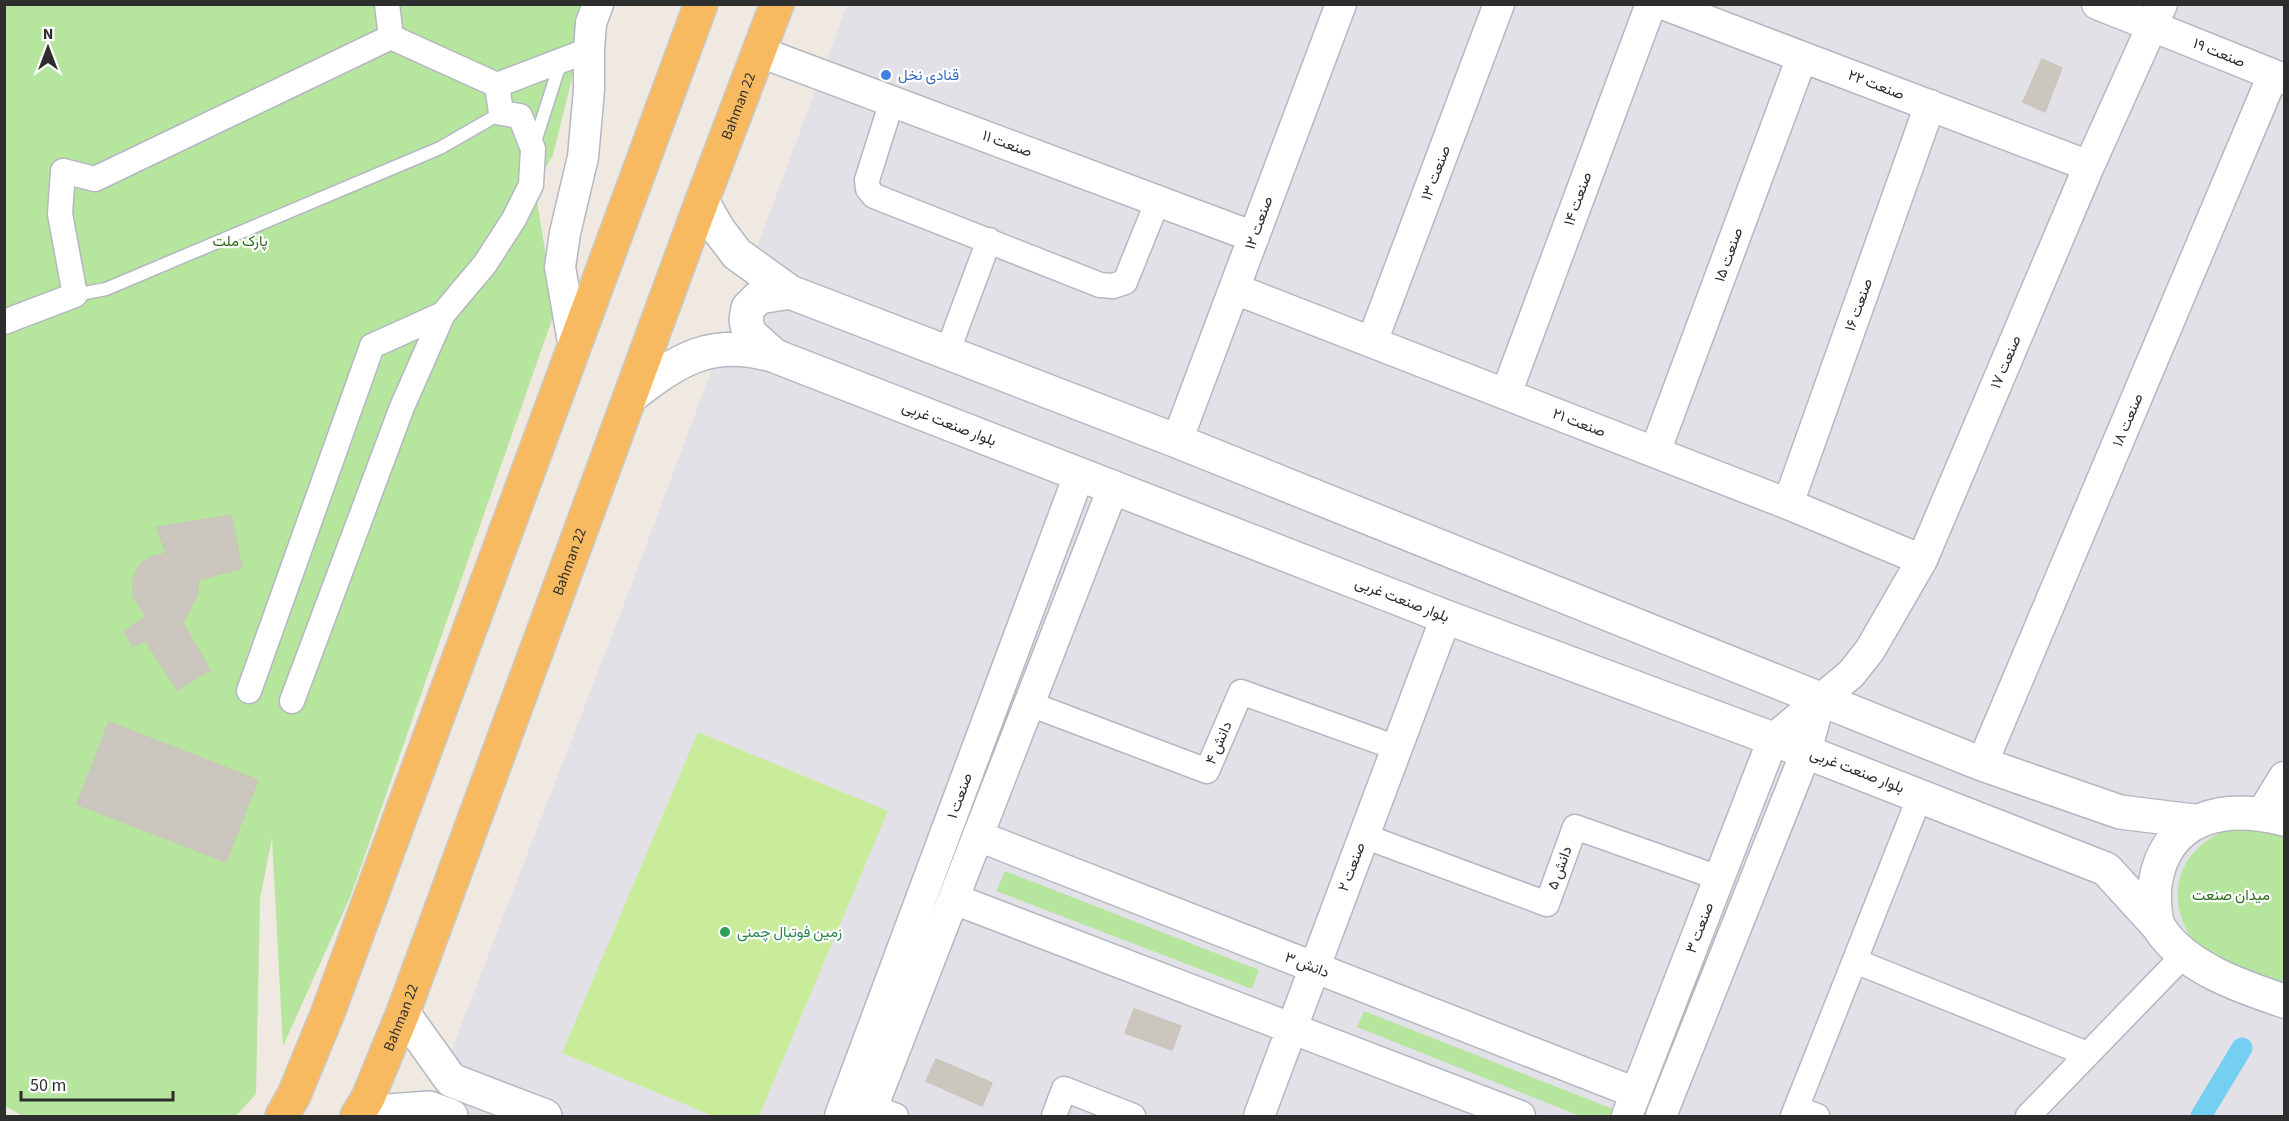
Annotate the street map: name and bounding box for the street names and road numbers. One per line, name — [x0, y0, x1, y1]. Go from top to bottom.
street label: صنعت ۱۹ — [2190, 33, 2248, 73]
street label: صنعت ۲۲ — [1845, 65, 1907, 105]
street label: Bahman 22 — [716, 69, 761, 143]
street label: صنعت ۱۱ — [979, 125, 1035, 163]
street label: صنعت ۱۳ — [1416, 142, 1456, 204]
street label: صنعت ۱۴ — [1559, 169, 1597, 229]
street label: صنعت ۱۲ — [1240, 193, 1278, 253]
street label: صنعت ۱۵ — [1710, 225, 1748, 285]
street label: صنعت ۱۶ — [1840, 276, 1878, 334]
street label: صنعت ۱۷ — [1985, 332, 2027, 392]
street label: صنعت ۱۸ — [2107, 390, 2149, 450]
street label: بلوار صنعت غربی — [899, 396, 999, 452]
street label: صنعت ۲۱ — [1549, 403, 1609, 443]
street label: Bahman 22 — [547, 525, 591, 598]
street label: بلوار صنعت غربی — [1352, 572, 1452, 628]
street label: دانش ۴ — [1201, 718, 1237, 768]
street label: بلوار صنعت غربی — [1807, 743, 1907, 799]
street label: صنعت ۱ — [942, 770, 978, 822]
street label: صنعت ۲ — [1333, 839, 1371, 895]
street label: دانش ۵ — [1542, 843, 1578, 893]
street label: صنعت ۳ — [1681, 899, 1719, 957]
street label: دانش ۳ — [1282, 947, 1332, 983]
street label: Bahman 22 — [378, 981, 423, 1054]

